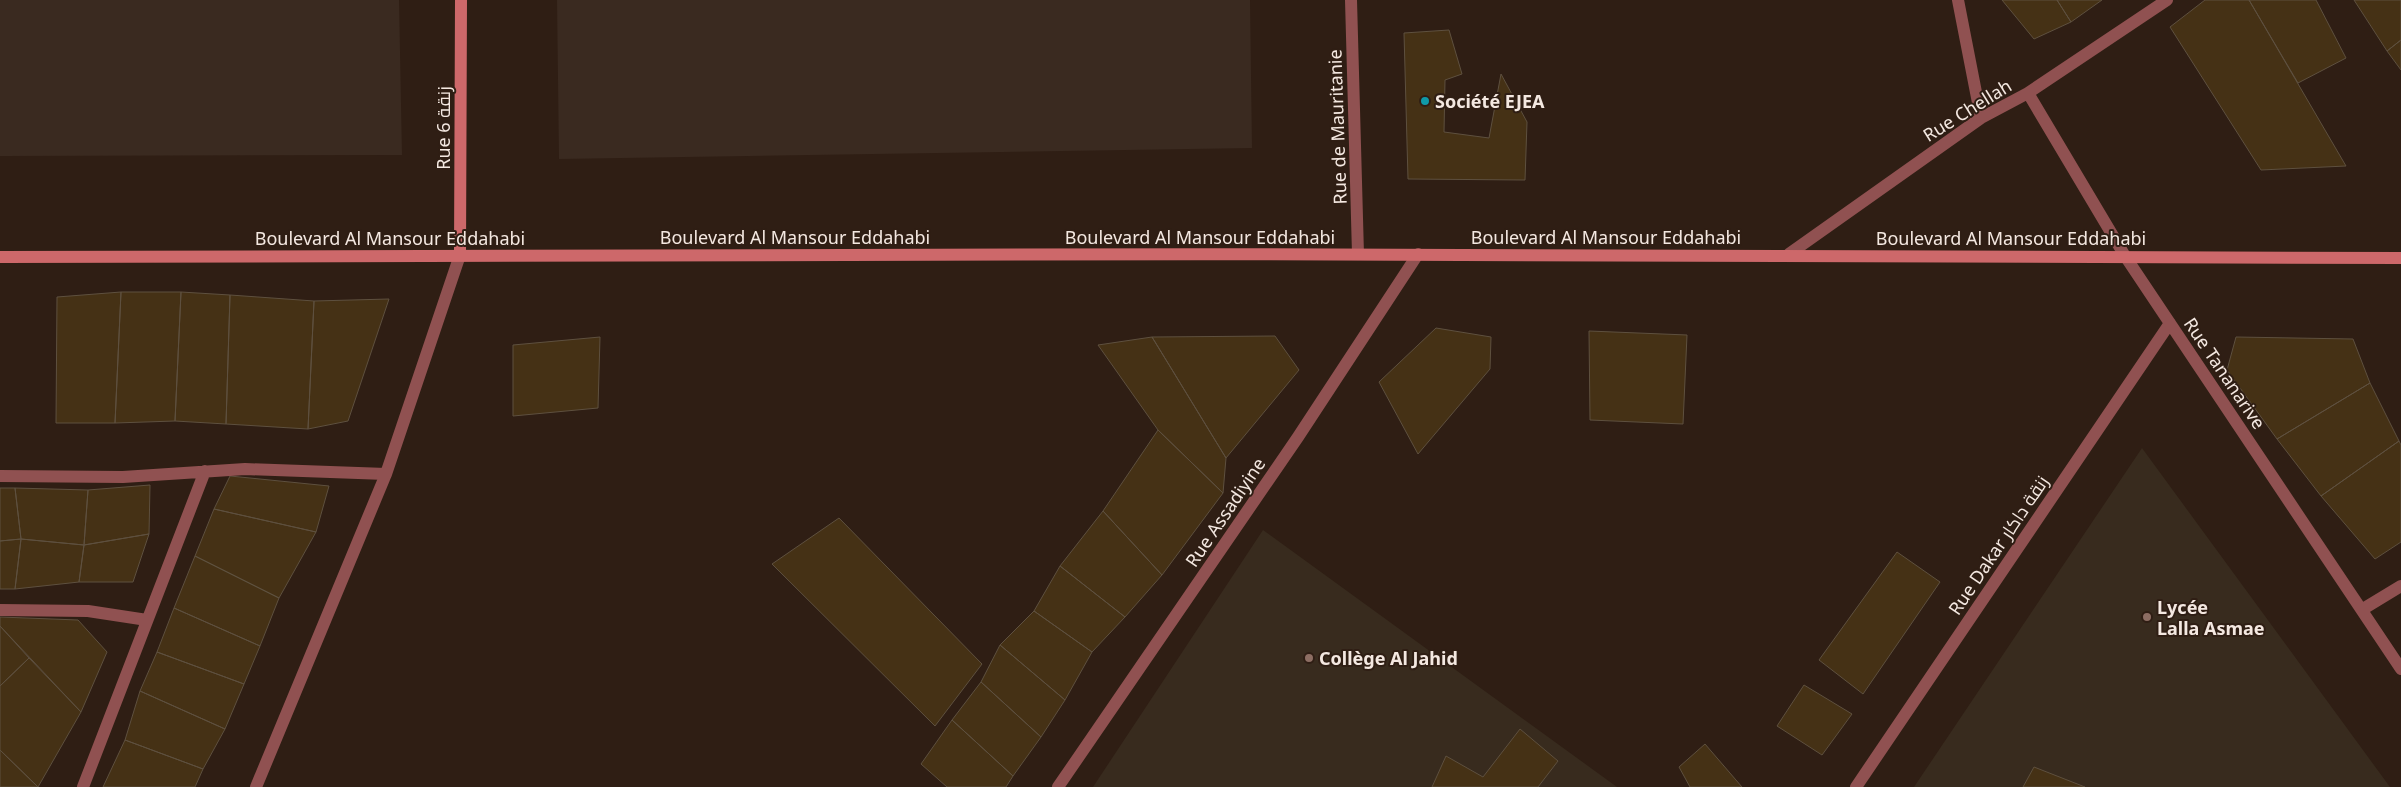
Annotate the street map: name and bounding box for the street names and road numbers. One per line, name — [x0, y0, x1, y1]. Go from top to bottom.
street label: Rue de Mauritanie — [1322, 49, 1352, 205]
street label: Rue Chellah — [1918, 73, 2016, 147]
street label: Rue 6 زنقة — [431, 86, 455, 170]
street label: Boulevard Al Mansour Eddahabi — [660, 225, 930, 249]
street label: Boulevard Al Mansour Eddahabi — [1065, 225, 1335, 249]
street label: Boulevard Al Mansour Eddahabi — [1471, 225, 1741, 249]
street label: Boulevard Al Mansour Eddahabi — [255, 226, 525, 250]
street label: Boulevard Al Mansour Eddahabi — [1876, 226, 2146, 250]
street label: Rue Tananarive — [2179, 313, 2271, 433]
street label: Rue Assadiyine — [1180, 453, 1270, 571]
street label: Rue Dakar زنقة داكار — [1942, 471, 2054, 619]

